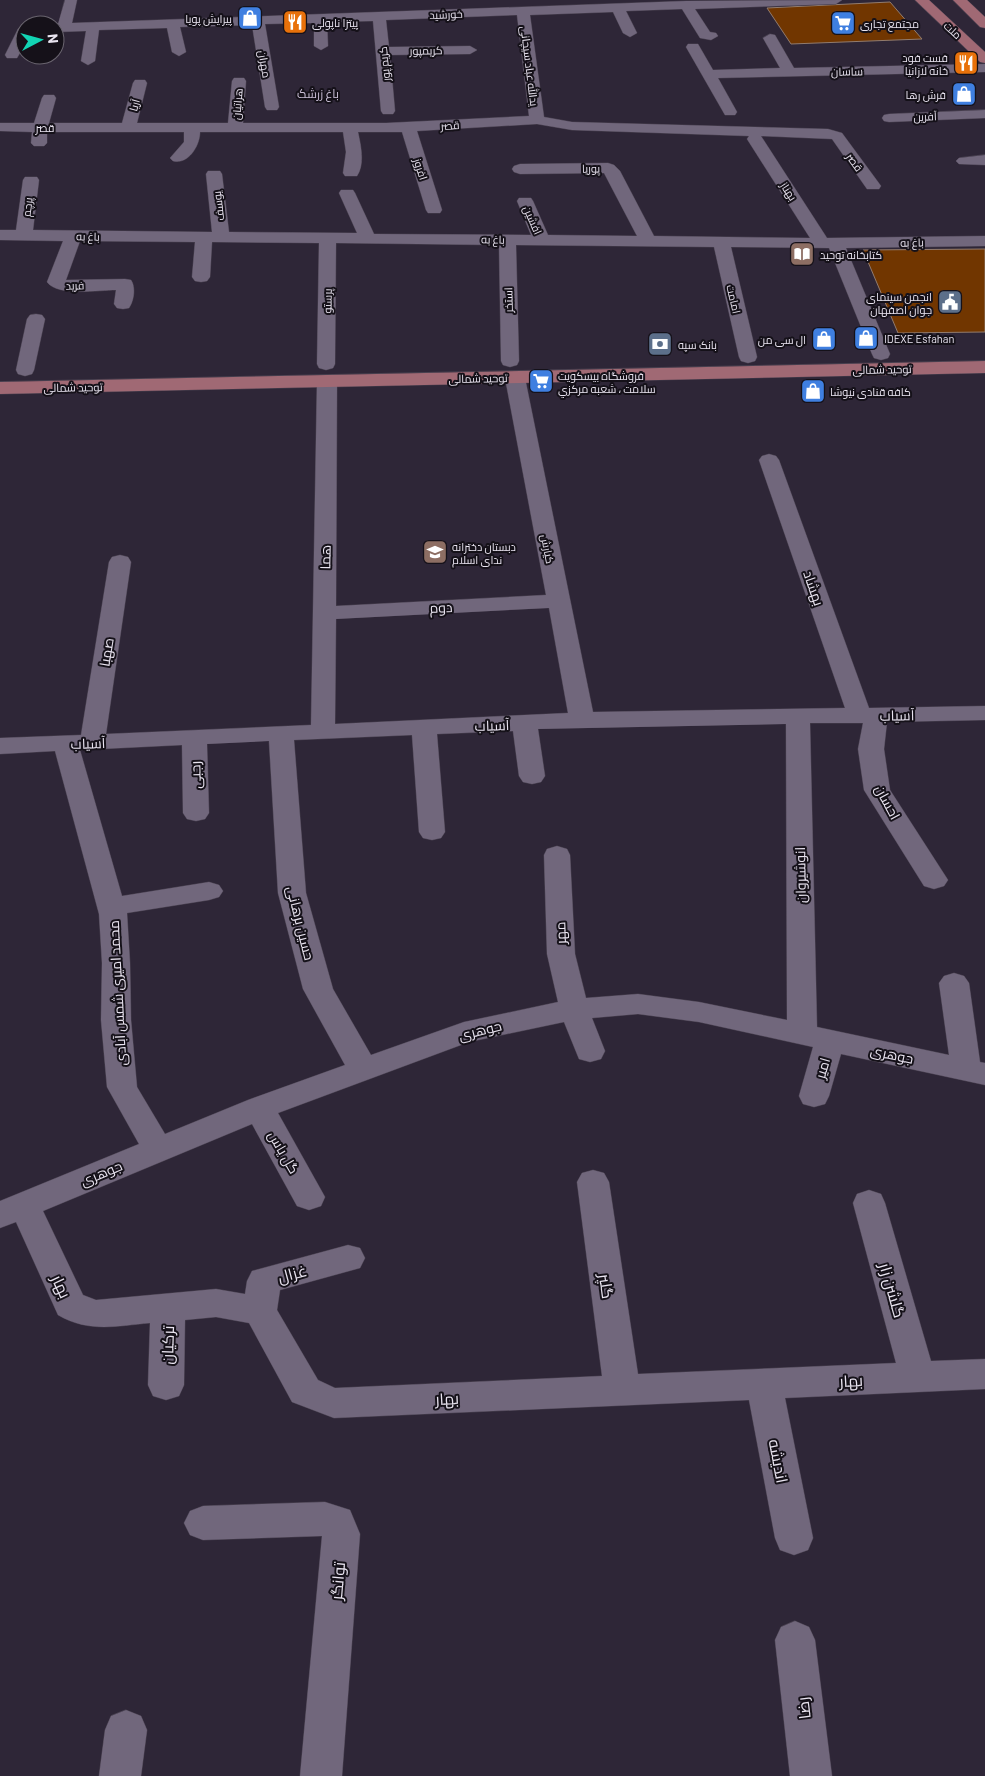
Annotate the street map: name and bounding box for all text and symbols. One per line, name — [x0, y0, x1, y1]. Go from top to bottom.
shop icon: پیرایش پویا — [237, 5, 263, 31]
street label: خورشید — [429, 7, 463, 22]
restaurant icon: پیتزا ناپولی — [282, 9, 308, 35]
supermarket icon: مجتمع تجاری — [830, 10, 856, 36]
place label: پیرایش پویا — [185, 12, 232, 26]
north arrow — [15, 15, 65, 65]
place label: پیتزا ناپولی — [312, 16, 358, 30]
place label: مجتمع تجاری — [860, 17, 919, 32]
street label: ملت — [941, 19, 965, 41]
street label: یدالله عباد سیچانی — [518, 25, 542, 107]
text: N — [44, 33, 62, 44]
street label: کریمپور — [408, 43, 443, 58]
street label: کریم پور — [376, 46, 394, 83]
street label: مهران — [255, 49, 274, 79]
restaurant icon: فست فود خانه لازانیا — [953, 50, 979, 76]
place label: فست فود خانه لازانیا — [902, 51, 948, 78]
street label: ساسان — [831, 64, 863, 79]
shop icon: فرش رها — [951, 81, 977, 107]
district label: باغ زرشک — [297, 86, 339, 102]
street label: هراتیان — [229, 88, 246, 120]
place label: فرش رها — [906, 88, 946, 102]
street label: آریا — [126, 97, 143, 113]
street label: آفرین — [913, 109, 937, 124]
street label: قصر — [439, 118, 460, 133]
street label: قصر — [35, 121, 55, 135]
street label: قصر — [843, 150, 866, 174]
street label: افروز — [410, 156, 431, 182]
street label: پوریا — [582, 161, 600, 176]
street label: بهناز — [777, 178, 800, 203]
street label: یوسف — [210, 190, 227, 222]
street label: پرچم — [19, 196, 37, 218]
street label: افشین — [520, 204, 545, 237]
street label: باغ به — [76, 229, 100, 245]
street label: باغ به — [481, 232, 505, 248]
street label: باغ به — [900, 235, 924, 251]
library icon: کتابخانه توحید — [789, 241, 815, 267]
place label: کتابخانه توحید — [820, 248, 882, 262]
street label: فرید — [65, 278, 85, 293]
street label: امامت — [724, 283, 744, 315]
street label: استخر — [501, 287, 516, 314]
street label: پرستو — [320, 288, 335, 314]
public building icon: انجمن سینمای جوان اصفهان — [937, 289, 963, 315]
place label: انجمن سینمای جوان اصفهان — [866, 290, 932, 317]
shop icon: IDEXE Esfahan — [853, 325, 879, 351]
shop icon: ال سی من — [811, 326, 837, 352]
bank icon: بانک سپه — [647, 331, 673, 357]
place label: IDEXE Esfahan — [884, 332, 954, 345]
place label: ال سی من — [758, 333, 806, 347]
place label: بانک سپه — [678, 338, 717, 352]
street label: توحید شمالی — [852, 362, 912, 377]
supermarket icon: فروشگاه بيسكويت سلامت ، شعبه مركزي — [528, 368, 554, 394]
place label: فروشگاه بيسكويت سلامت ، شعبه مركزي — [558, 369, 656, 398]
street label: توحید شمالی — [448, 371, 508, 386]
shop icon: کافه قنادی نیوشا — [800, 378, 826, 404]
street label: توحید شمالی — [43, 380, 103, 395]
place label: کافه قنادی نیوشا — [830, 385, 911, 399]
street label: کیارش — [538, 533, 557, 565]
school or university icon: دبستان دخترانه ندای اسلام — [422, 539, 448, 565]
place label: دبستان دخترانه ندای اسلام — [452, 540, 516, 568]
street label: هما — [316, 544, 334, 570]
street label: بهشاد — [800, 568, 828, 608]
street label: دوم — [429, 598, 453, 618]
street label: صهبا — [95, 636, 117, 668]
street label: آسیاب — [880, 706, 915, 724]
street label: آسیاب — [474, 716, 510, 734]
street label: آسیاب — [70, 734, 106, 752]
street label: رجبی — [186, 761, 204, 789]
street label: احسان — [872, 782, 904, 822]
street label: انوشیروان — [791, 847, 809, 903]
street label: حسین برهانی — [284, 884, 318, 962]
street label: محمد امیری شمس آبادی — [105, 920, 129, 1066]
street label: مهر — [551, 921, 569, 946]
street label: جوهری — [457, 1016, 503, 1044]
street label: جوهری — [869, 1041, 915, 1067]
street label: امیر — [811, 1056, 833, 1081]
street label: گل یاس — [265, 1127, 303, 1177]
street label: جوهری — [78, 1157, 124, 1189]
street label: گلشن زار — [874, 1259, 910, 1320]
street label: غزال — [275, 1260, 309, 1288]
street label: بهار — [46, 1270, 76, 1302]
street label: گلپر — [593, 1271, 618, 1300]
street label: ترکیان — [157, 1324, 179, 1365]
street label: بهار — [838, 1370, 863, 1392]
street label: بهار — [434, 1388, 459, 1410]
street label: اندیشه — [764, 1437, 793, 1485]
street label: توانگر — [326, 1560, 349, 1602]
street label: رضا — [792, 1696, 815, 1720]

